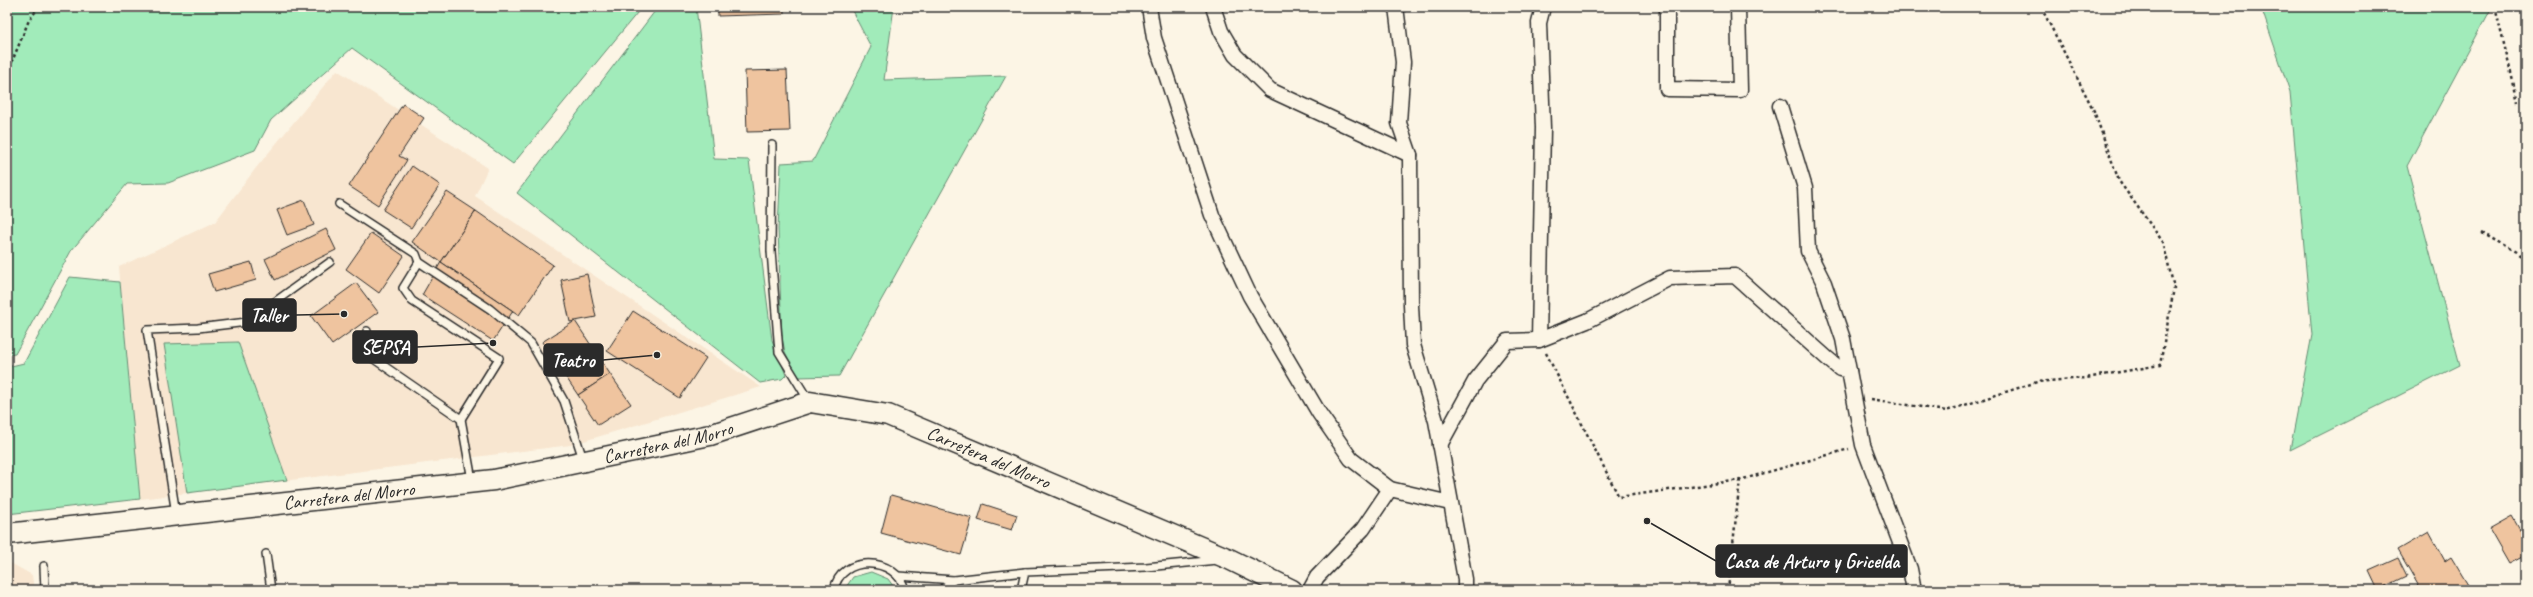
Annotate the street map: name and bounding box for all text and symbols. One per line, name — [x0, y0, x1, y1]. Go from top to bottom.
callout: Taller — [243, 299, 296, 331]
text: Taller — [250, 303, 290, 328]
callout: SEPSA — [353, 331, 417, 363]
text: SEPSA — [361, 335, 410, 360]
callout: Teatro — [544, 344, 603, 376]
text: Teatro — [551, 348, 596, 373]
street label: Carretera del Morro — [601, 416, 737, 469]
street label: Carretera del Morro — [923, 421, 1055, 495]
street label: Carretera del Morro — [282, 477, 417, 515]
callout: Casa de Arturo y Gricelda — [1716, 545, 1907, 577]
text: Casa de Arturo y Gricelda — [1724, 549, 1901, 574]

